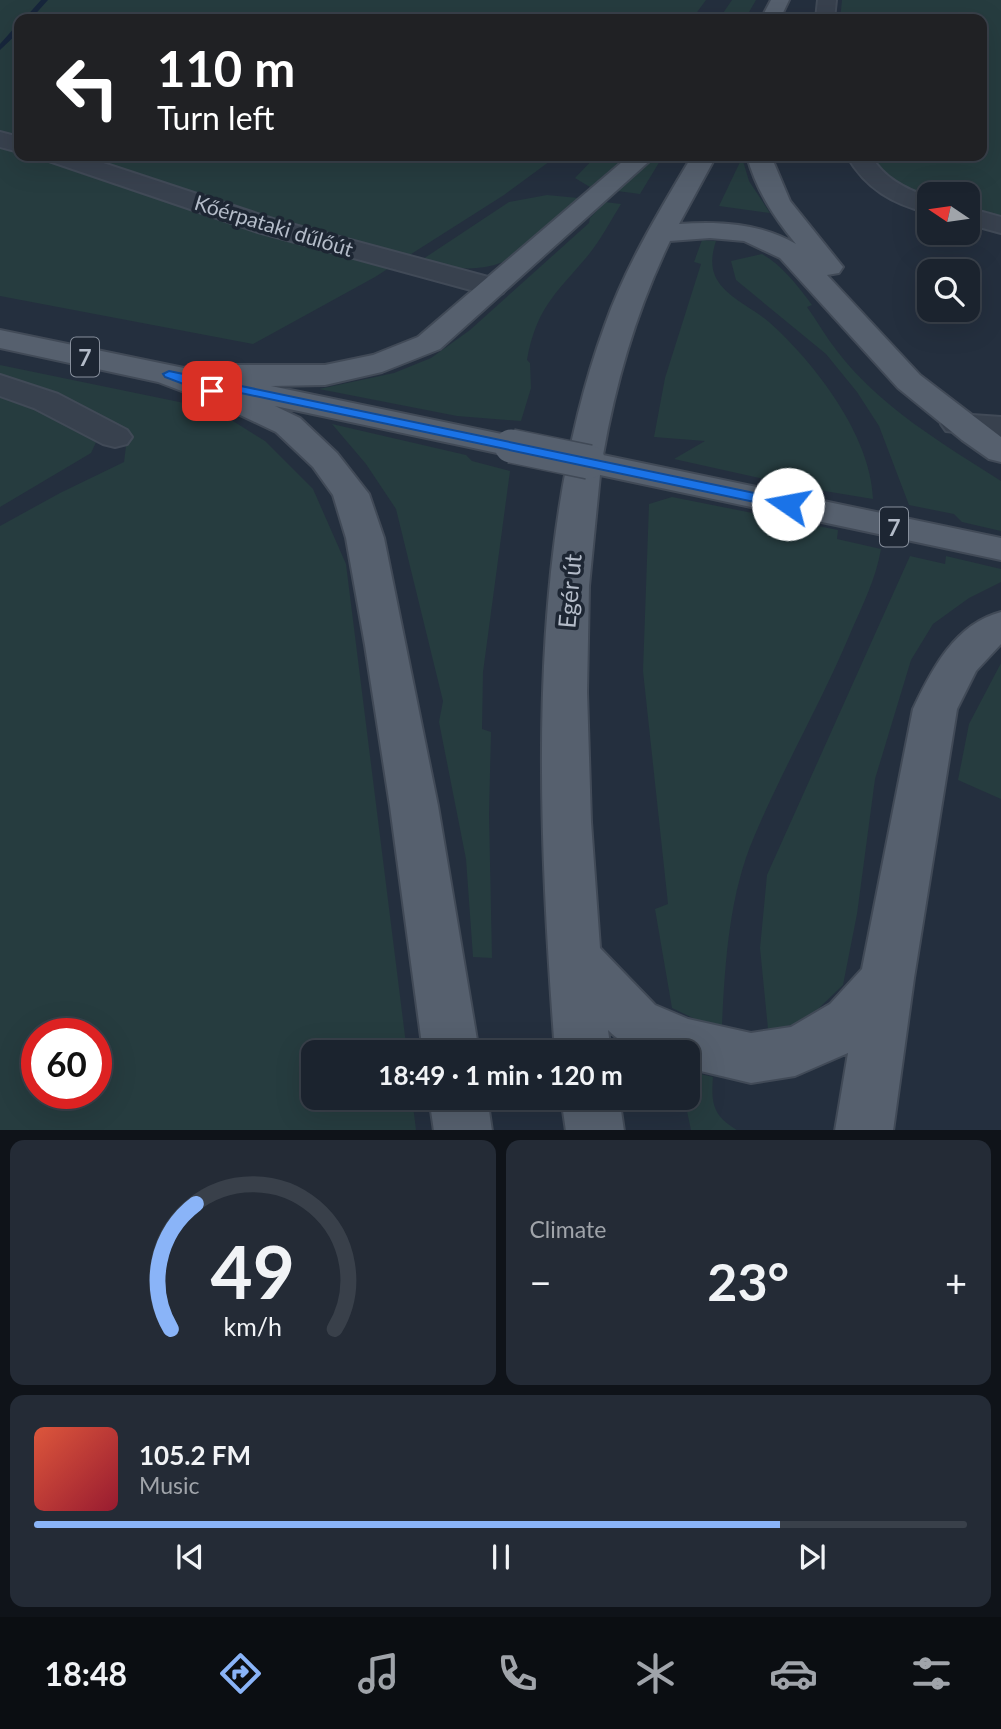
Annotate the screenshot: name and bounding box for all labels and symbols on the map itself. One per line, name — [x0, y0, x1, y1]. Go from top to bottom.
north arrow — [917, 182, 980, 245]
street label: Kőérpataki dűlőút — [192, 189, 357, 261]
road number: 7 — [71, 338, 99, 376]
pin — [182, 361, 242, 421]
position arrow — [751, 467, 825, 541]
road number: 7 — [880, 508, 908, 547]
street label: Egér út — [551, 552, 587, 630]
speed limit sign: 60 — [21, 1018, 112, 1109]

